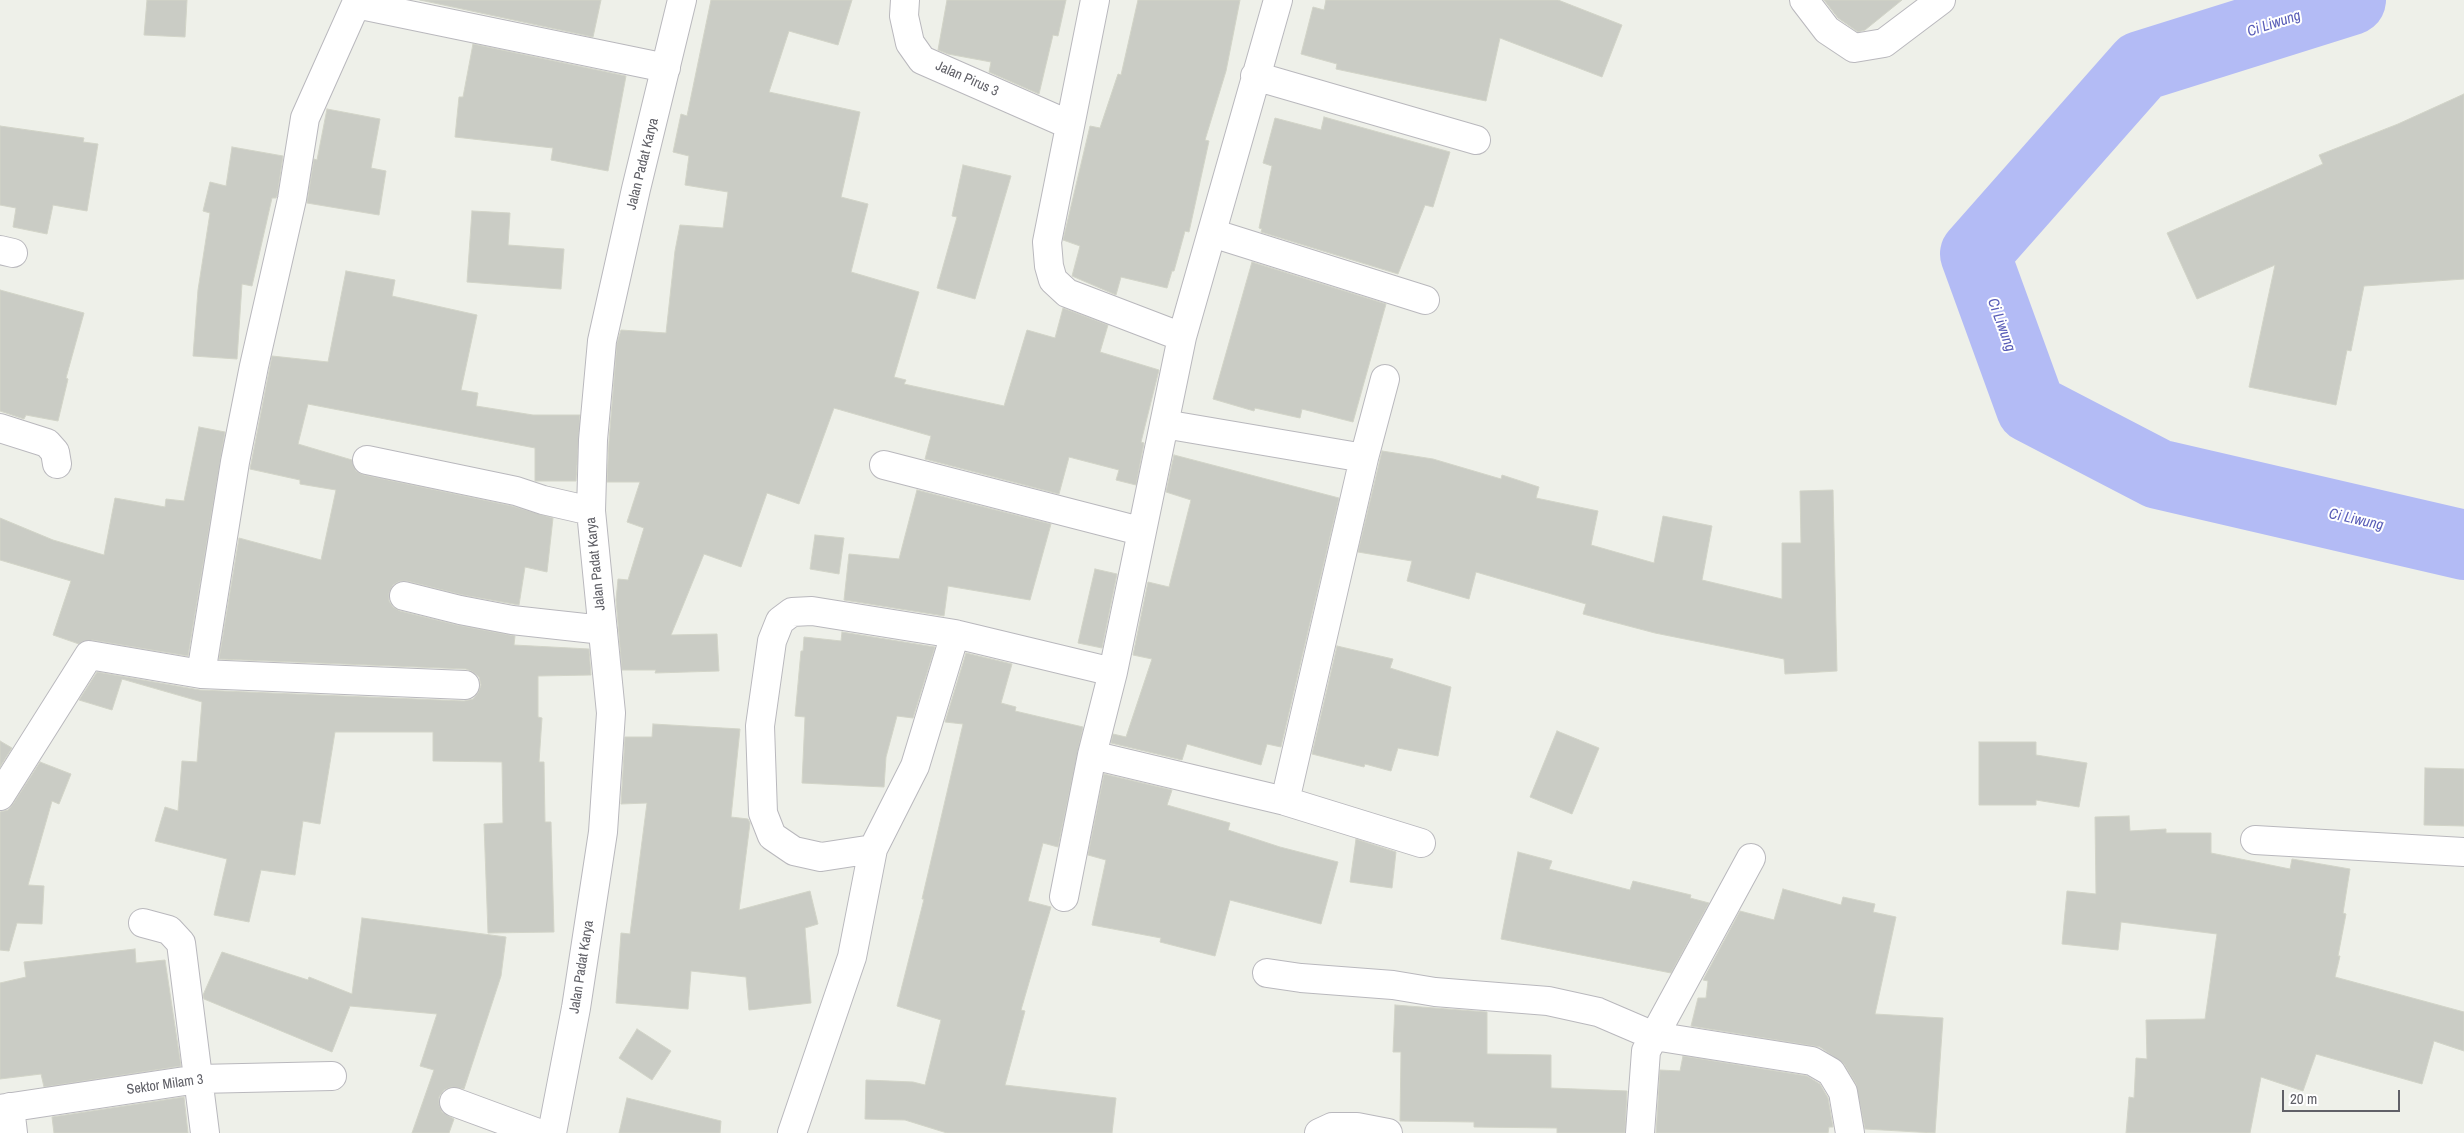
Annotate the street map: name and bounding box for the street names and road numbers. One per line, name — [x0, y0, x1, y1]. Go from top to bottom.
street label: Jalan Pirus 3 — [933, 58, 1001, 100]
street label: Jalan Padat Karya — [624, 116, 662, 212]
street label: Jalan Padat Karya — [583, 516, 609, 612]
street label: Jalan Padat Karya — [566, 919, 598, 1015]
street label: Sektor Milam 3 — [126, 1071, 204, 1099]

